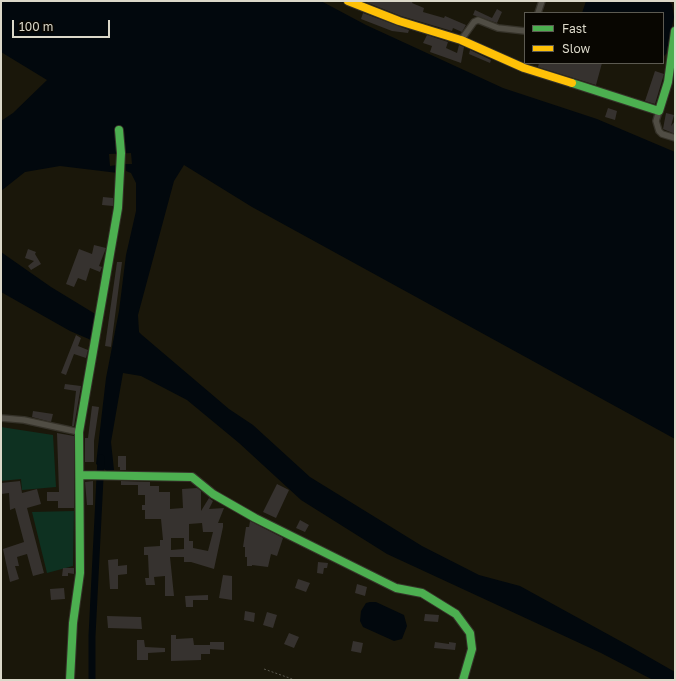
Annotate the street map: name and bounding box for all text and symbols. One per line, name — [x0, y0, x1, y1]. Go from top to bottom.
scale bar — [14, 12, 112, 38]
legend — [524, 12, 664, 64]
text: 100 m — [19, 19, 53, 34]
text: Fast — [562, 21, 587, 36]
text: Slow — [562, 41, 590, 56]

